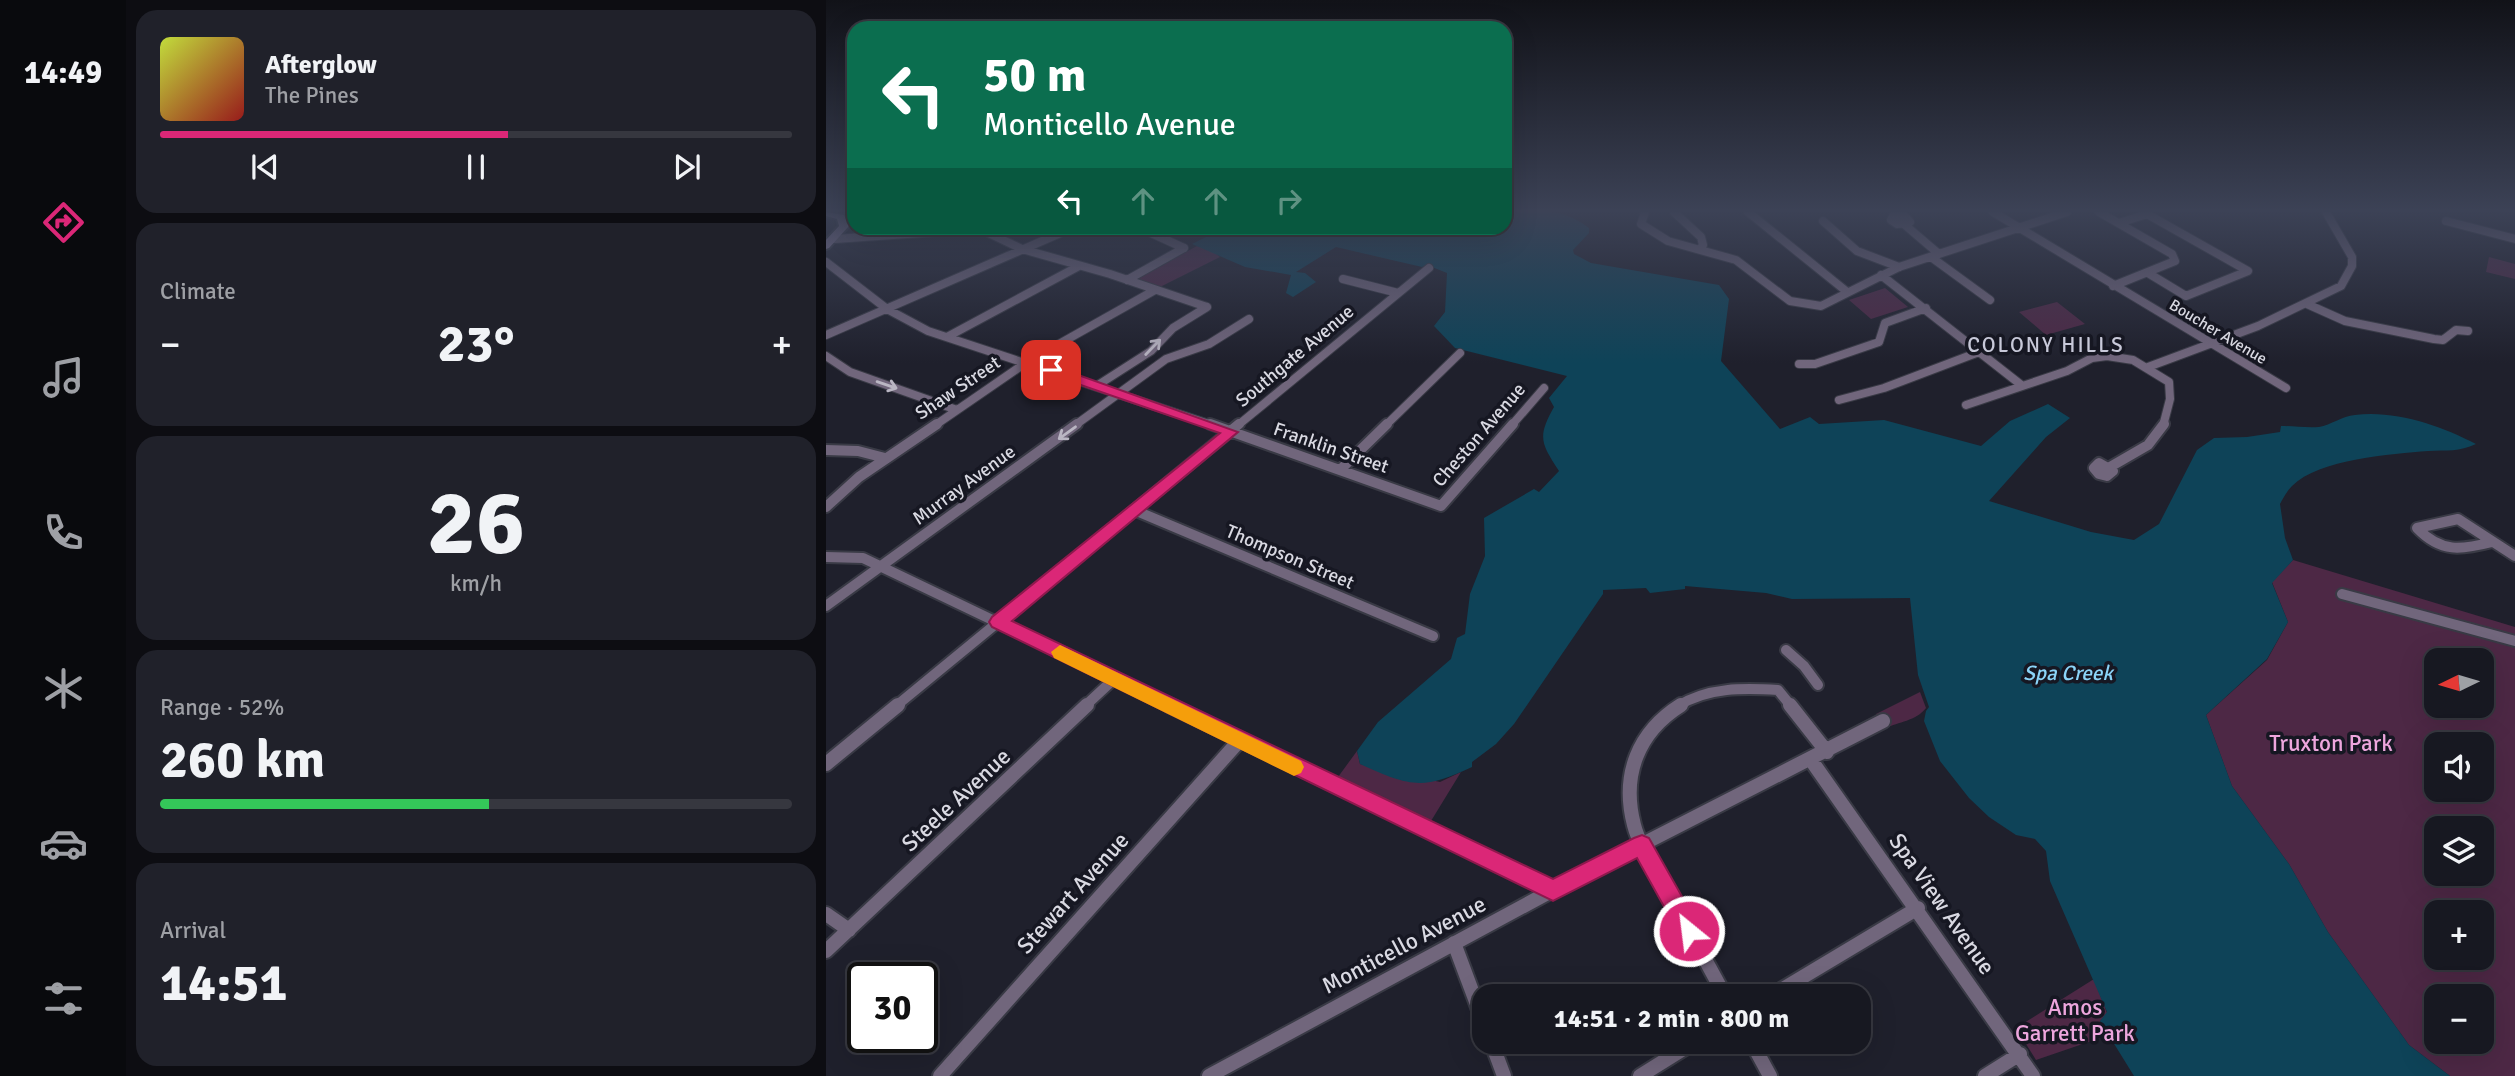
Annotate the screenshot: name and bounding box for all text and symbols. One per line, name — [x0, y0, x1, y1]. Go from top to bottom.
text: 50 m — [983, 45, 1086, 105]
text: Afterglow — [265, 49, 377, 81]
icon: left — [868, 49, 959, 140]
text: 14:49 — [24, 53, 102, 92]
text: The Pines — [265, 81, 359, 110]
text: Monticello Avenue — [983, 105, 1236, 144]
icon: previous — [246, 148, 284, 186]
icon: pause — [457, 148, 495, 186]
icon: next — [668, 148, 706, 186]
icon: left — [1051, 182, 1089, 220]
icon: ahead — [1124, 182, 1162, 220]
icon: ahead — [1197, 182, 1235, 220]
icon: right — [1270, 182, 1308, 220]
icon: directions — [39, 198, 88, 247]
text: Climate — [160, 277, 236, 306]
street label: Boucher Avenue — [2166, 295, 2270, 369]
street label: Southgate Avenue — [1231, 300, 1359, 412]
text: 23° — [438, 312, 514, 376]
text: − — [160, 321, 181, 368]
text: + — [771, 321, 792, 368]
district label: COLONY HILLS — [1967, 332, 2125, 358]
one-way arrow — [1145, 338, 1162, 355]
pin — [1021, 340, 1081, 400]
street label: Shaw Street — [911, 351, 1006, 425]
icon: arrive — [1032, 351, 1070, 389]
icon: music — [39, 353, 88, 402]
street label: Cheston Avenue — [1427, 378, 1531, 492]
one-way arrow — [876, 380, 898, 392]
street label: Franklin Street — [1270, 417, 1392, 479]
one-way arrow — [1058, 426, 1077, 440]
street label: Murray Avenue — [908, 440, 1020, 530]
text: 26 — [427, 467, 525, 580]
icon: phone — [39, 508, 88, 557]
street label: Thompson Street — [1222, 519, 1358, 595]
text: km/h — [450, 569, 502, 598]
north arrow — [2424, 648, 2494, 718]
map controls — [2424, 648, 2494, 1054]
water label: Spa Creek — [2023, 660, 2115, 686]
icon: climate — [39, 664, 88, 713]
text: Range · 52% — [160, 693, 284, 722]
text: 260 km — [160, 728, 325, 792]
park label: Truxton Park — [2269, 729, 2393, 758]
button: sound — [2424, 732, 2494, 802]
street label: Steele Avenue — [895, 742, 1017, 858]
button: layers — [2424, 816, 2494, 886]
icon: car — [39, 819, 88, 868]
street label: Stewart Avenue — [1011, 826, 1135, 960]
street label: Spa View Avenue — [1883, 828, 2001, 980]
street label: Monticello Avenue — [1317, 890, 1491, 1000]
position arrow — [1652, 894, 1726, 968]
button: + — [2424, 900, 2494, 970]
text: Arrival — [160, 916, 226, 945]
text: 14:51 — [160, 951, 288, 1015]
speed limit sign: 30 — [847, 962, 938, 1053]
icon: filters — [39, 974, 88, 1023]
button: − — [2424, 984, 2494, 1054]
park label: Amos Garrett Park — [2015, 993, 2135, 1048]
text: 14:51 · 2 min · 800 m — [1554, 1003, 1789, 1035]

